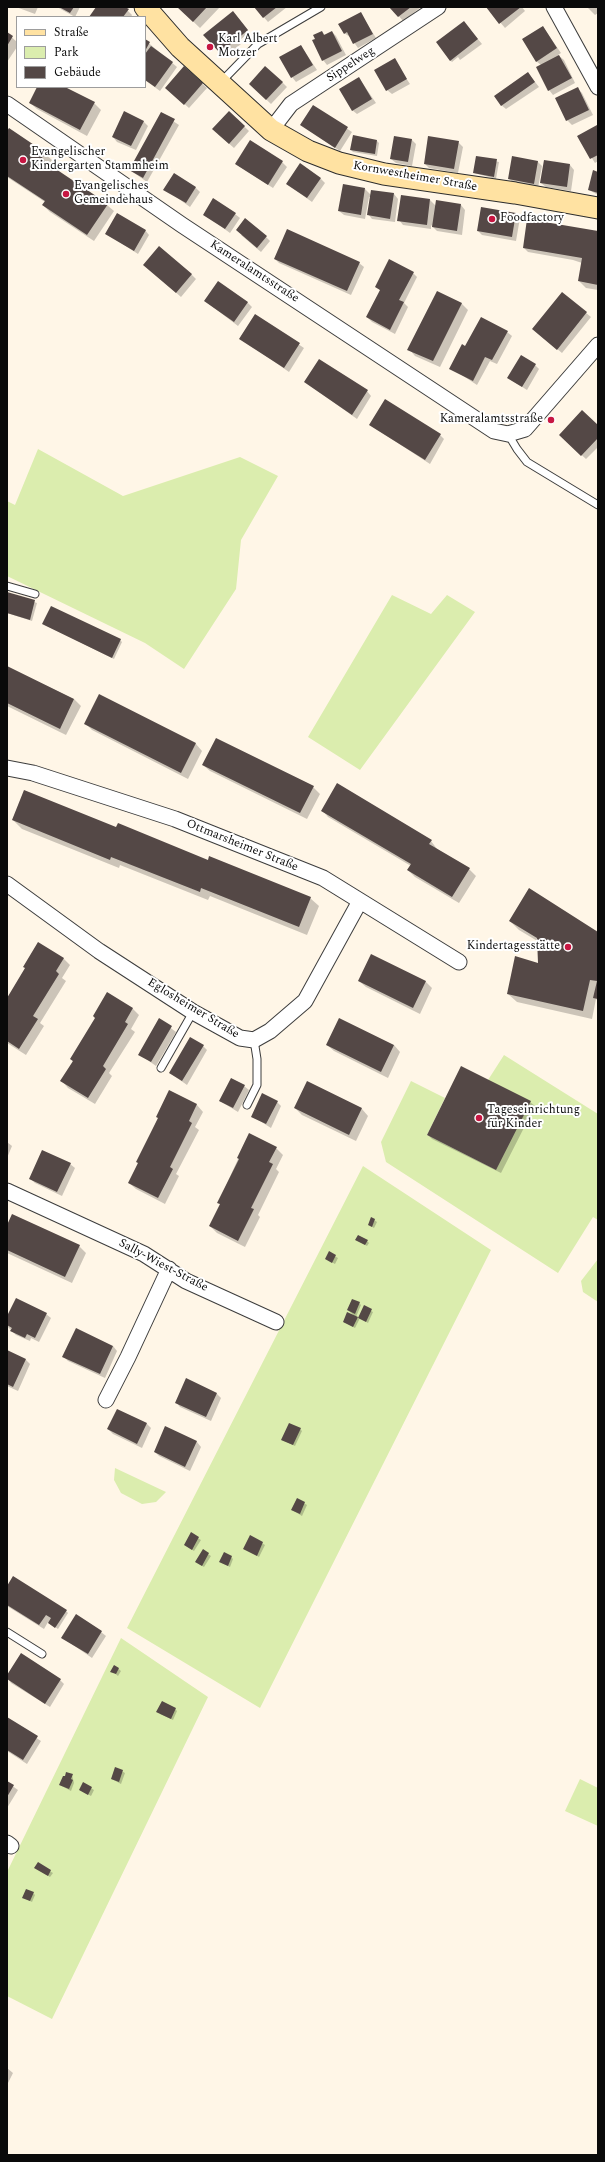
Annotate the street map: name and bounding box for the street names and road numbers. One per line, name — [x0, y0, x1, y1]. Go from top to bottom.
street label: Sippelweg — [324, 44, 378, 86]
street label: Kornwestheimer Straße — [352, 159, 478, 195]
street label: Kameralamtsstraße — [207, 238, 301, 306]
street label: Ottmarsheimer Straße — [184, 817, 300, 875]
street label: Eglosheimer Straße — [144, 976, 242, 1042]
street label: Sally-Wiest-Straße — [116, 1236, 210, 1296]

